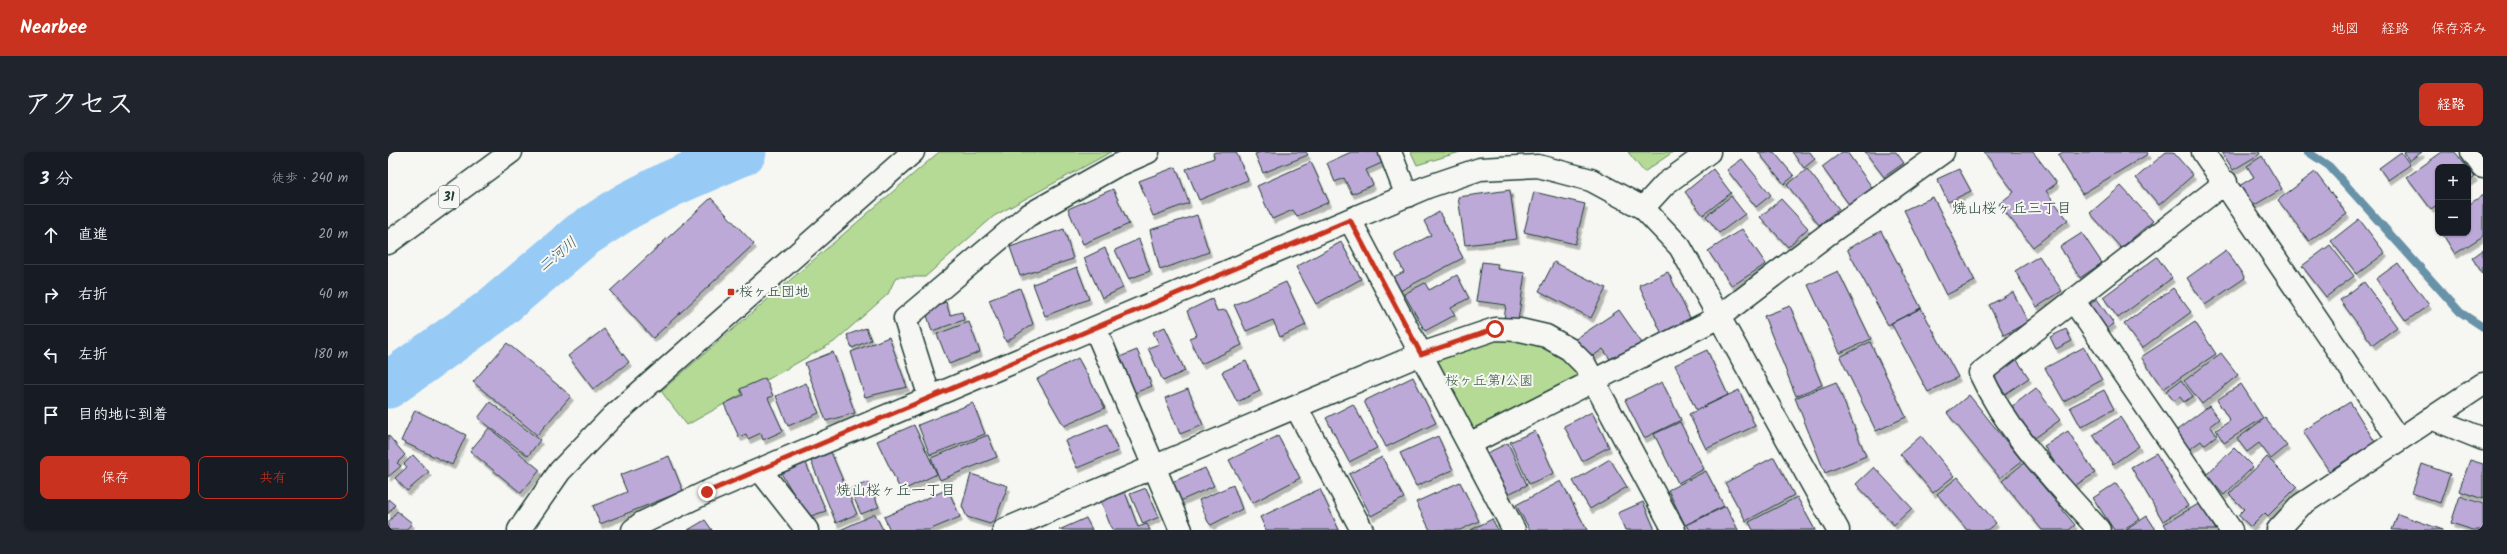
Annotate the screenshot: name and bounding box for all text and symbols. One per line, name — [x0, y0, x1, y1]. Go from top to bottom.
text: Nearbee — [20, 13, 87, 43]
text: 地図 — [2331, 18, 2359, 40]
text: 経路 — [2381, 18, 2409, 40]
text: 保存済み — [2431, 18, 2487, 40]
text: アクセス — [24, 83, 134, 128]
button: 経路 — [2419, 83, 2483, 126]
map controls — [2435, 164, 2471, 236]
button: + — [2435, 164, 2471, 200]
text: 3 分 — [40, 166, 73, 193]
text: 徒歩 · 240 m — [272, 168, 348, 189]
road number: 31 — [439, 186, 459, 208]
district label: 焼山桜ヶ丘三丁目 — [1952, 197, 2072, 221]
button: − — [2435, 200, 2471, 236]
text: 直進 — [78, 223, 108, 247]
icon: ahead — [40, 224, 62, 246]
text: 20 m — [318, 224, 348, 245]
water label: 二河川 — [533, 231, 583, 279]
place label: 桜ヶ丘団地 — [739, 281, 809, 303]
text: 右折 — [78, 283, 108, 307]
icon: right — [40, 284, 62, 306]
text: 40 m — [319, 284, 348, 305]
marker: 桜ヶ丘団地 — [726, 287, 736, 297]
route start — [1486, 320, 1504, 338]
text: 左折 — [78, 343, 108, 367]
icon: left — [40, 344, 62, 366]
text: 180 m — [314, 344, 348, 365]
park label: 桜ヶ丘第1公園 — [1445, 370, 1533, 392]
text: 目的地に到着 — [78, 403, 168, 427]
icon: arrive — [40, 404, 62, 426]
button: 保存 — [40, 456, 190, 499]
button: 共有 — [198, 456, 348, 499]
district label: 焼山桜ヶ丘一丁目 — [836, 479, 956, 503]
route end — [698, 483, 716, 501]

